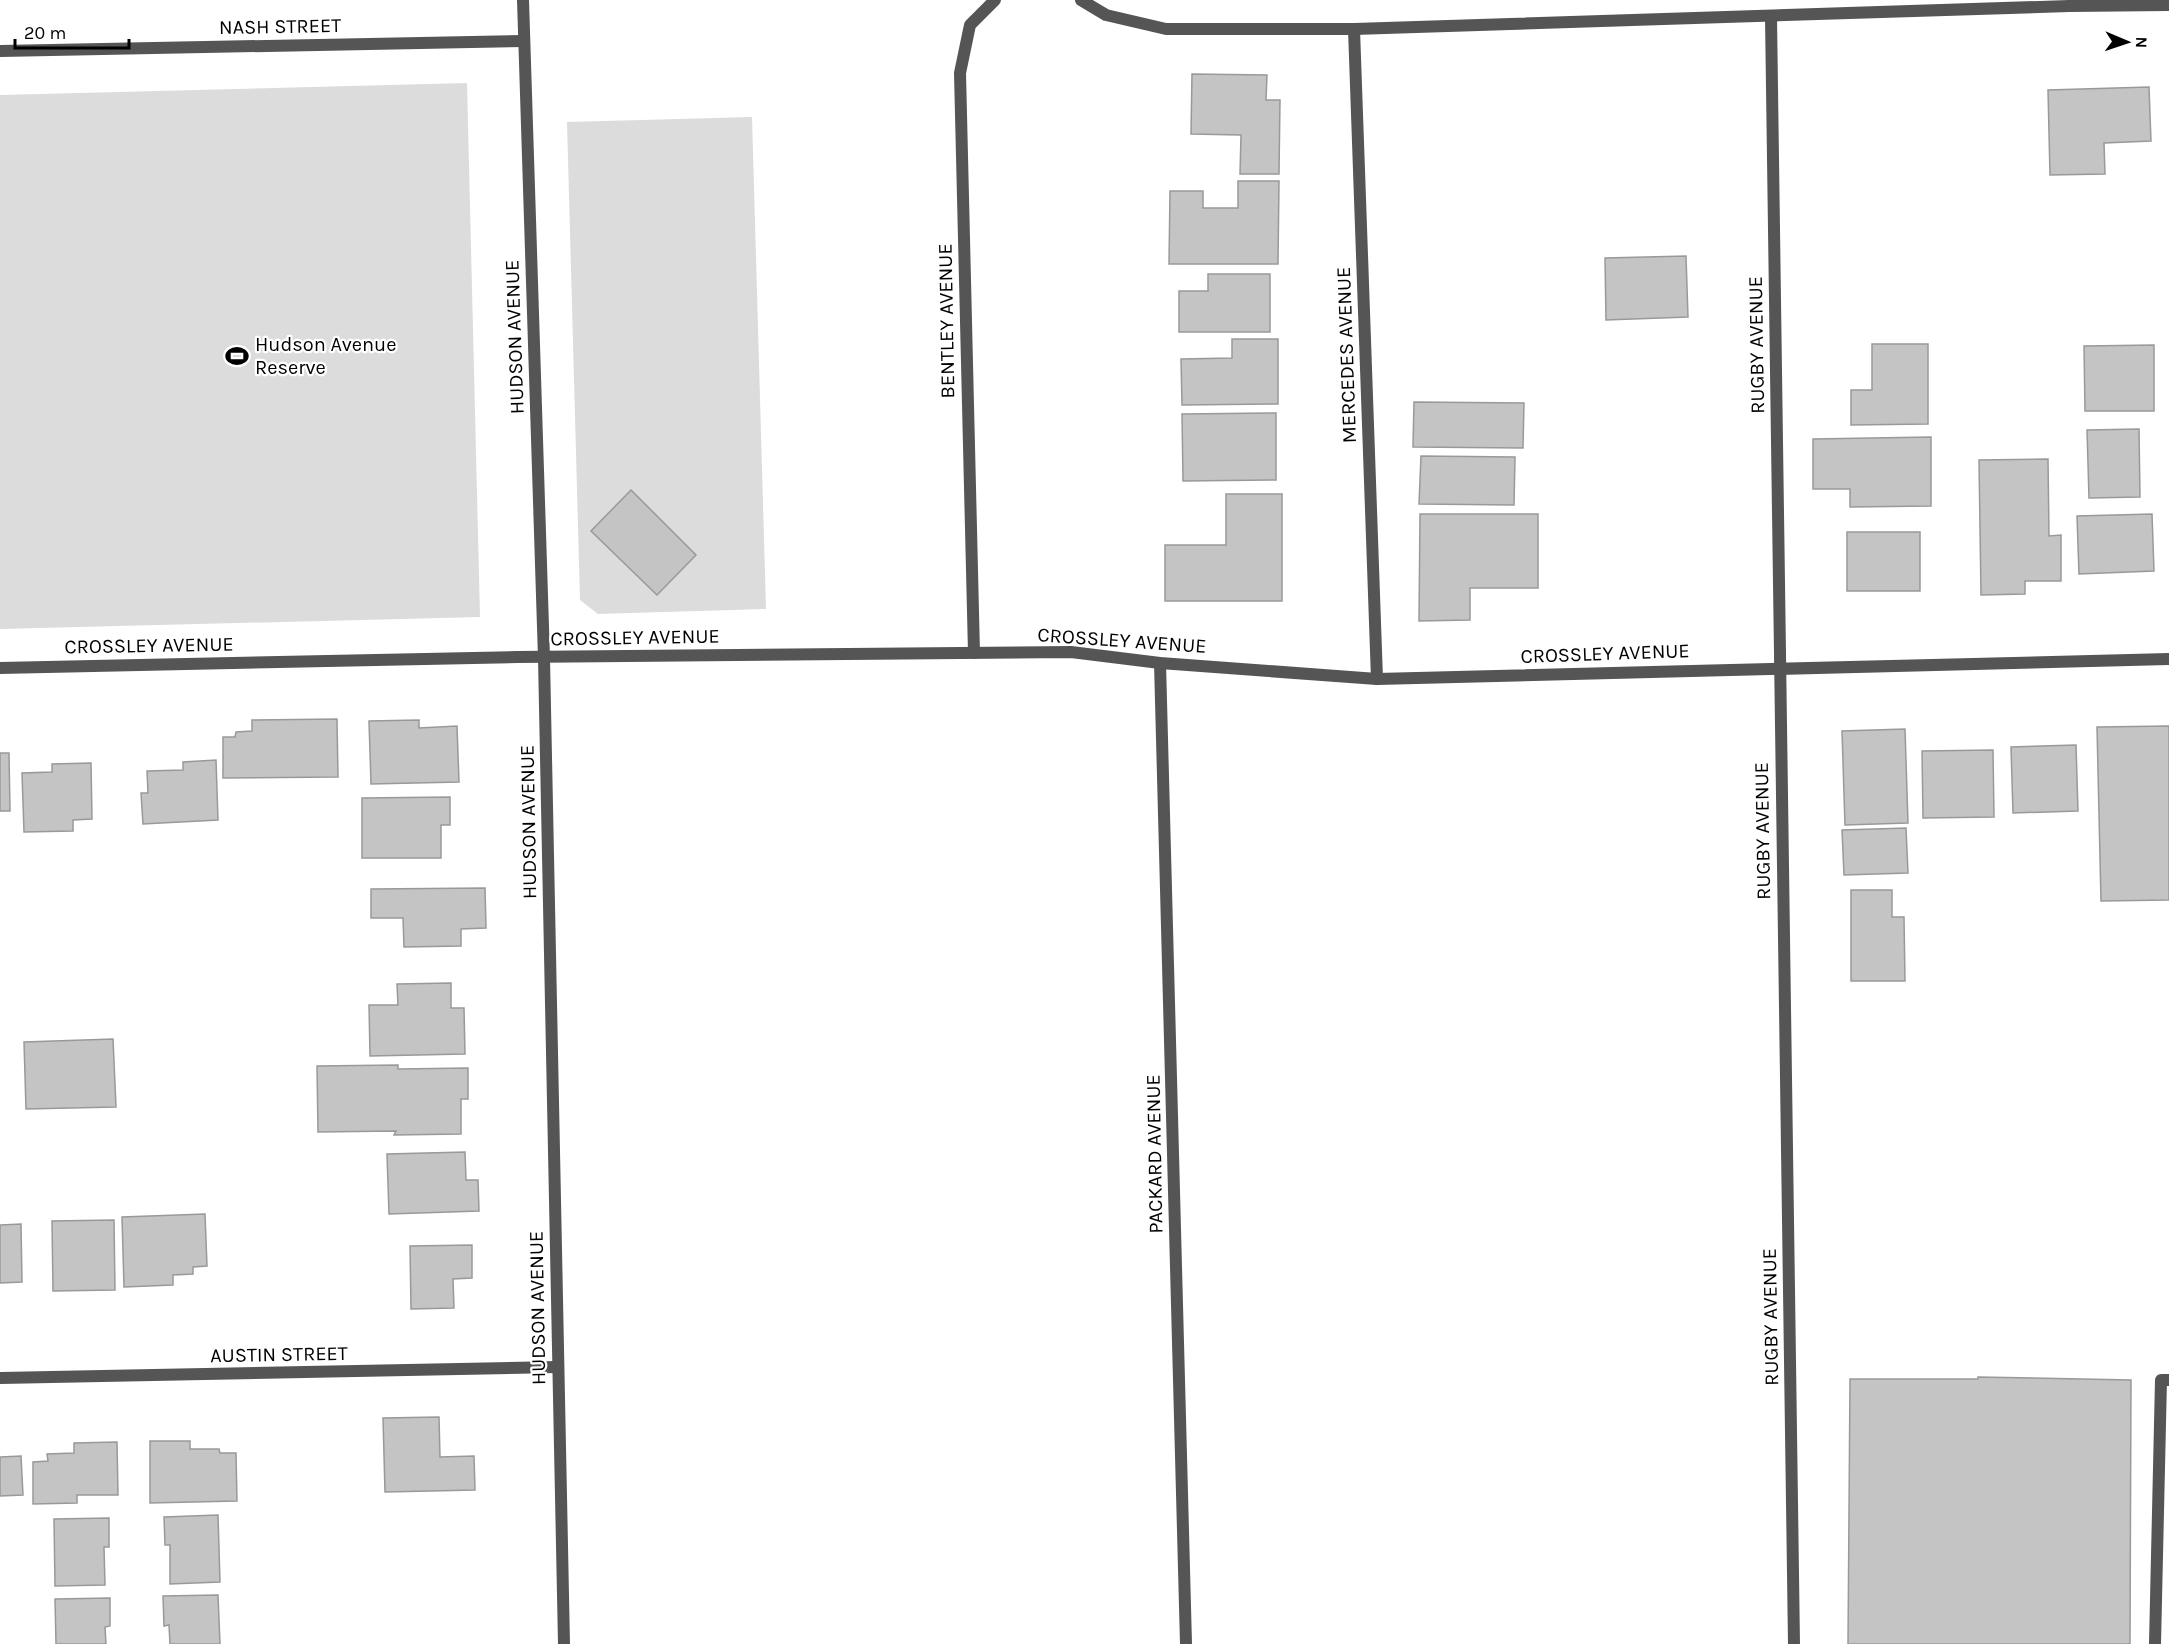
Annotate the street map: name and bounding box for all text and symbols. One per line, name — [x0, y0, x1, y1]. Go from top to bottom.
scale bar — [15, 12, 129, 50]
north arrow — [2097, 12, 2157, 72]
street label: NASH STREET — [219, 14, 341, 39]
text: 20 m — [24, 22, 66, 44]
text: N — [2132, 36, 2151, 49]
street label: BENTLEY AVENUE — [934, 243, 959, 399]
street label: HUDSON AVENUE — [500, 259, 529, 415]
street label: MERCEDES AVENUE — [1332, 266, 1361, 444]
street label: RUGBY AVENUE — [1744, 276, 1769, 414]
place label: Hudson Avenue Reserve — [255, 333, 396, 379]
sports icon: Hudson Avenue Reserve — [224, 343, 250, 369]
street label: CROSSLEY AVENUE — [1037, 623, 1207, 658]
street label: CROSSLEY AVENUE — [550, 625, 720, 650]
street label: CROSSLEY AVENUE — [64, 633, 234, 658]
street label: CROSSLEY AVENUE — [1520, 639, 1690, 668]
street label: HUDSON AVENUE — [516, 745, 541, 899]
street label: RUGBY AVENUE — [1750, 762, 1775, 900]
street label: PACKARD AVENUE — [1142, 1074, 1167, 1234]
street label: HUDSON AVENUE — [525, 1231, 550, 1385]
street label: RUGBY AVENUE — [1758, 1248, 1783, 1386]
street label: AUSTIN STREET — [210, 1342, 348, 1367]

